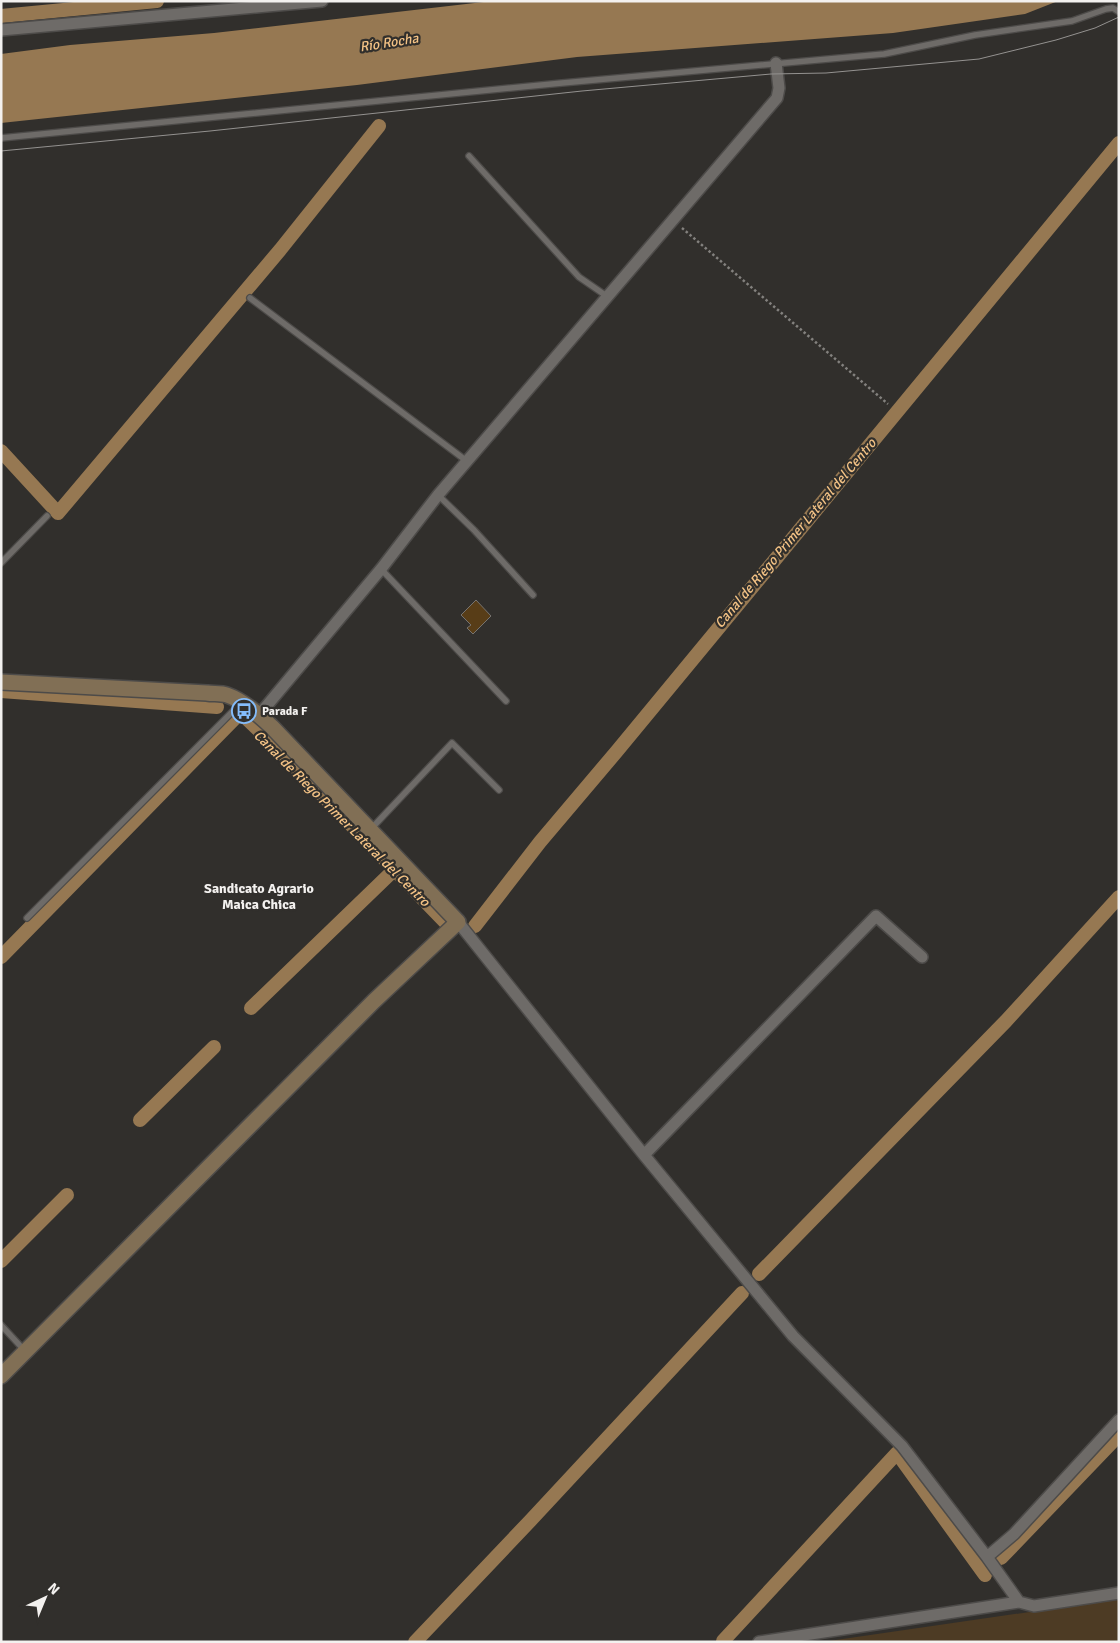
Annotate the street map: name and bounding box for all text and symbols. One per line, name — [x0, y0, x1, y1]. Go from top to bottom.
water label: Río Rocha — [358, 29, 421, 56]
water label: Canal de Riego Primer Lateral del Centro — [711, 435, 880, 632]
bus stop icon: Parada F — [231, 698, 257, 724]
place label: Parada F — [262, 704, 308, 719]
water label: Canal de Riego Primer Lateral del Centro — [250, 727, 434, 910]
district label: Sandicato Agrario Maica Chica — [204, 880, 314, 913]
north arrow — [20, 1573, 70, 1623]
text: N — [44, 1580, 63, 1599]

